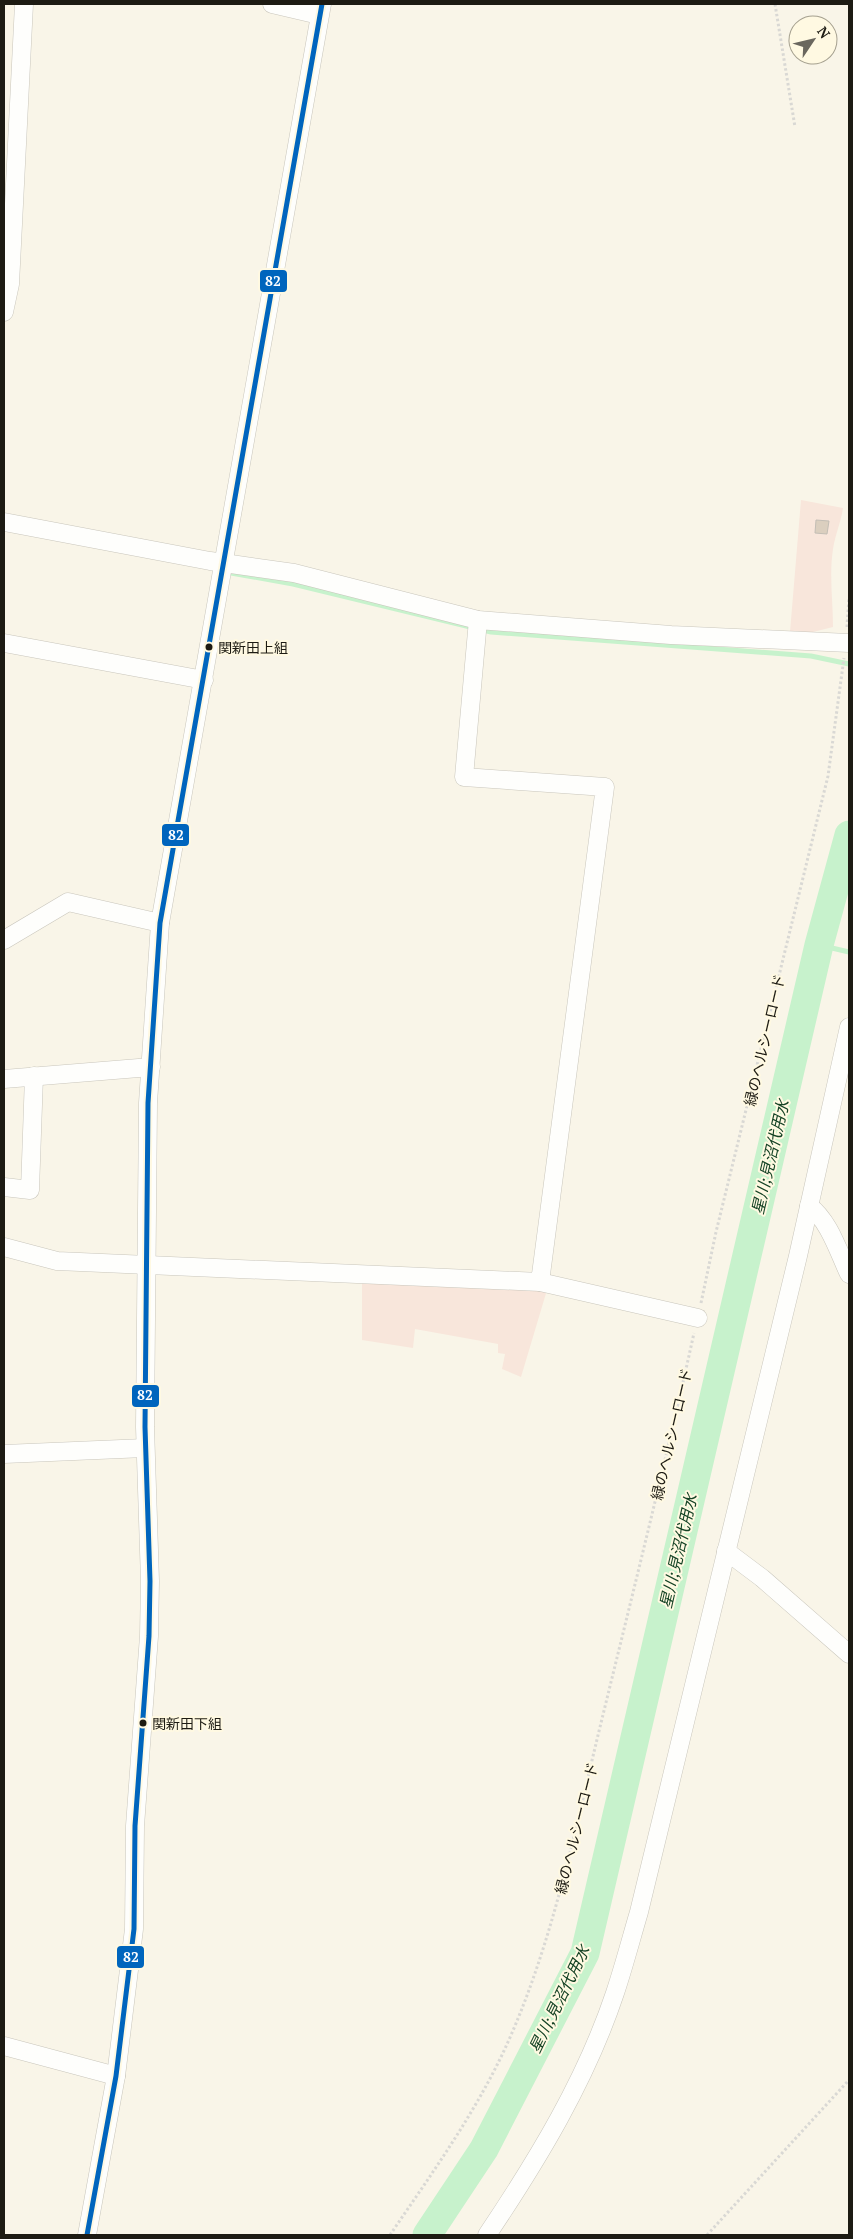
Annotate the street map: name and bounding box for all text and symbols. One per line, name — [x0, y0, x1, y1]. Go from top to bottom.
north arrow — [788, 15, 838, 65]
text: N — [813, 22, 835, 42]
line badge: 82 — [259, 269, 288, 293]
text: 82 — [265, 271, 281, 290]
place label: 関新田上組 — [218, 638, 288, 657]
marker: 関新田上組 — [204, 642, 214, 652]
line badge: 82 — [161, 823, 190, 847]
text: 82 — [168, 825, 184, 844]
street label: 緑のヘルシーロード — [739, 972, 789, 1108]
water label: 星川;見沼代用水 — [746, 1096, 794, 1216]
street label: 緑のヘルシーロード — [646, 1366, 696, 1502]
line badge: 82 — [131, 1384, 160, 1408]
text: 82 — [137, 1385, 153, 1404]
water label: 星川;見沼代用水 — [654, 1490, 702, 1610]
place label: 関新田下組 — [152, 1714, 222, 1733]
marker: 関新田下組 — [138, 1718, 148, 1728]
street label: 緑のヘルシーロード — [550, 1760, 602, 1896]
water label: 星川;見沼代用水 — [523, 1940, 595, 2056]
line badge: 82 — [116, 1945, 145, 1969]
text: 82 — [123, 1947, 139, 1966]

